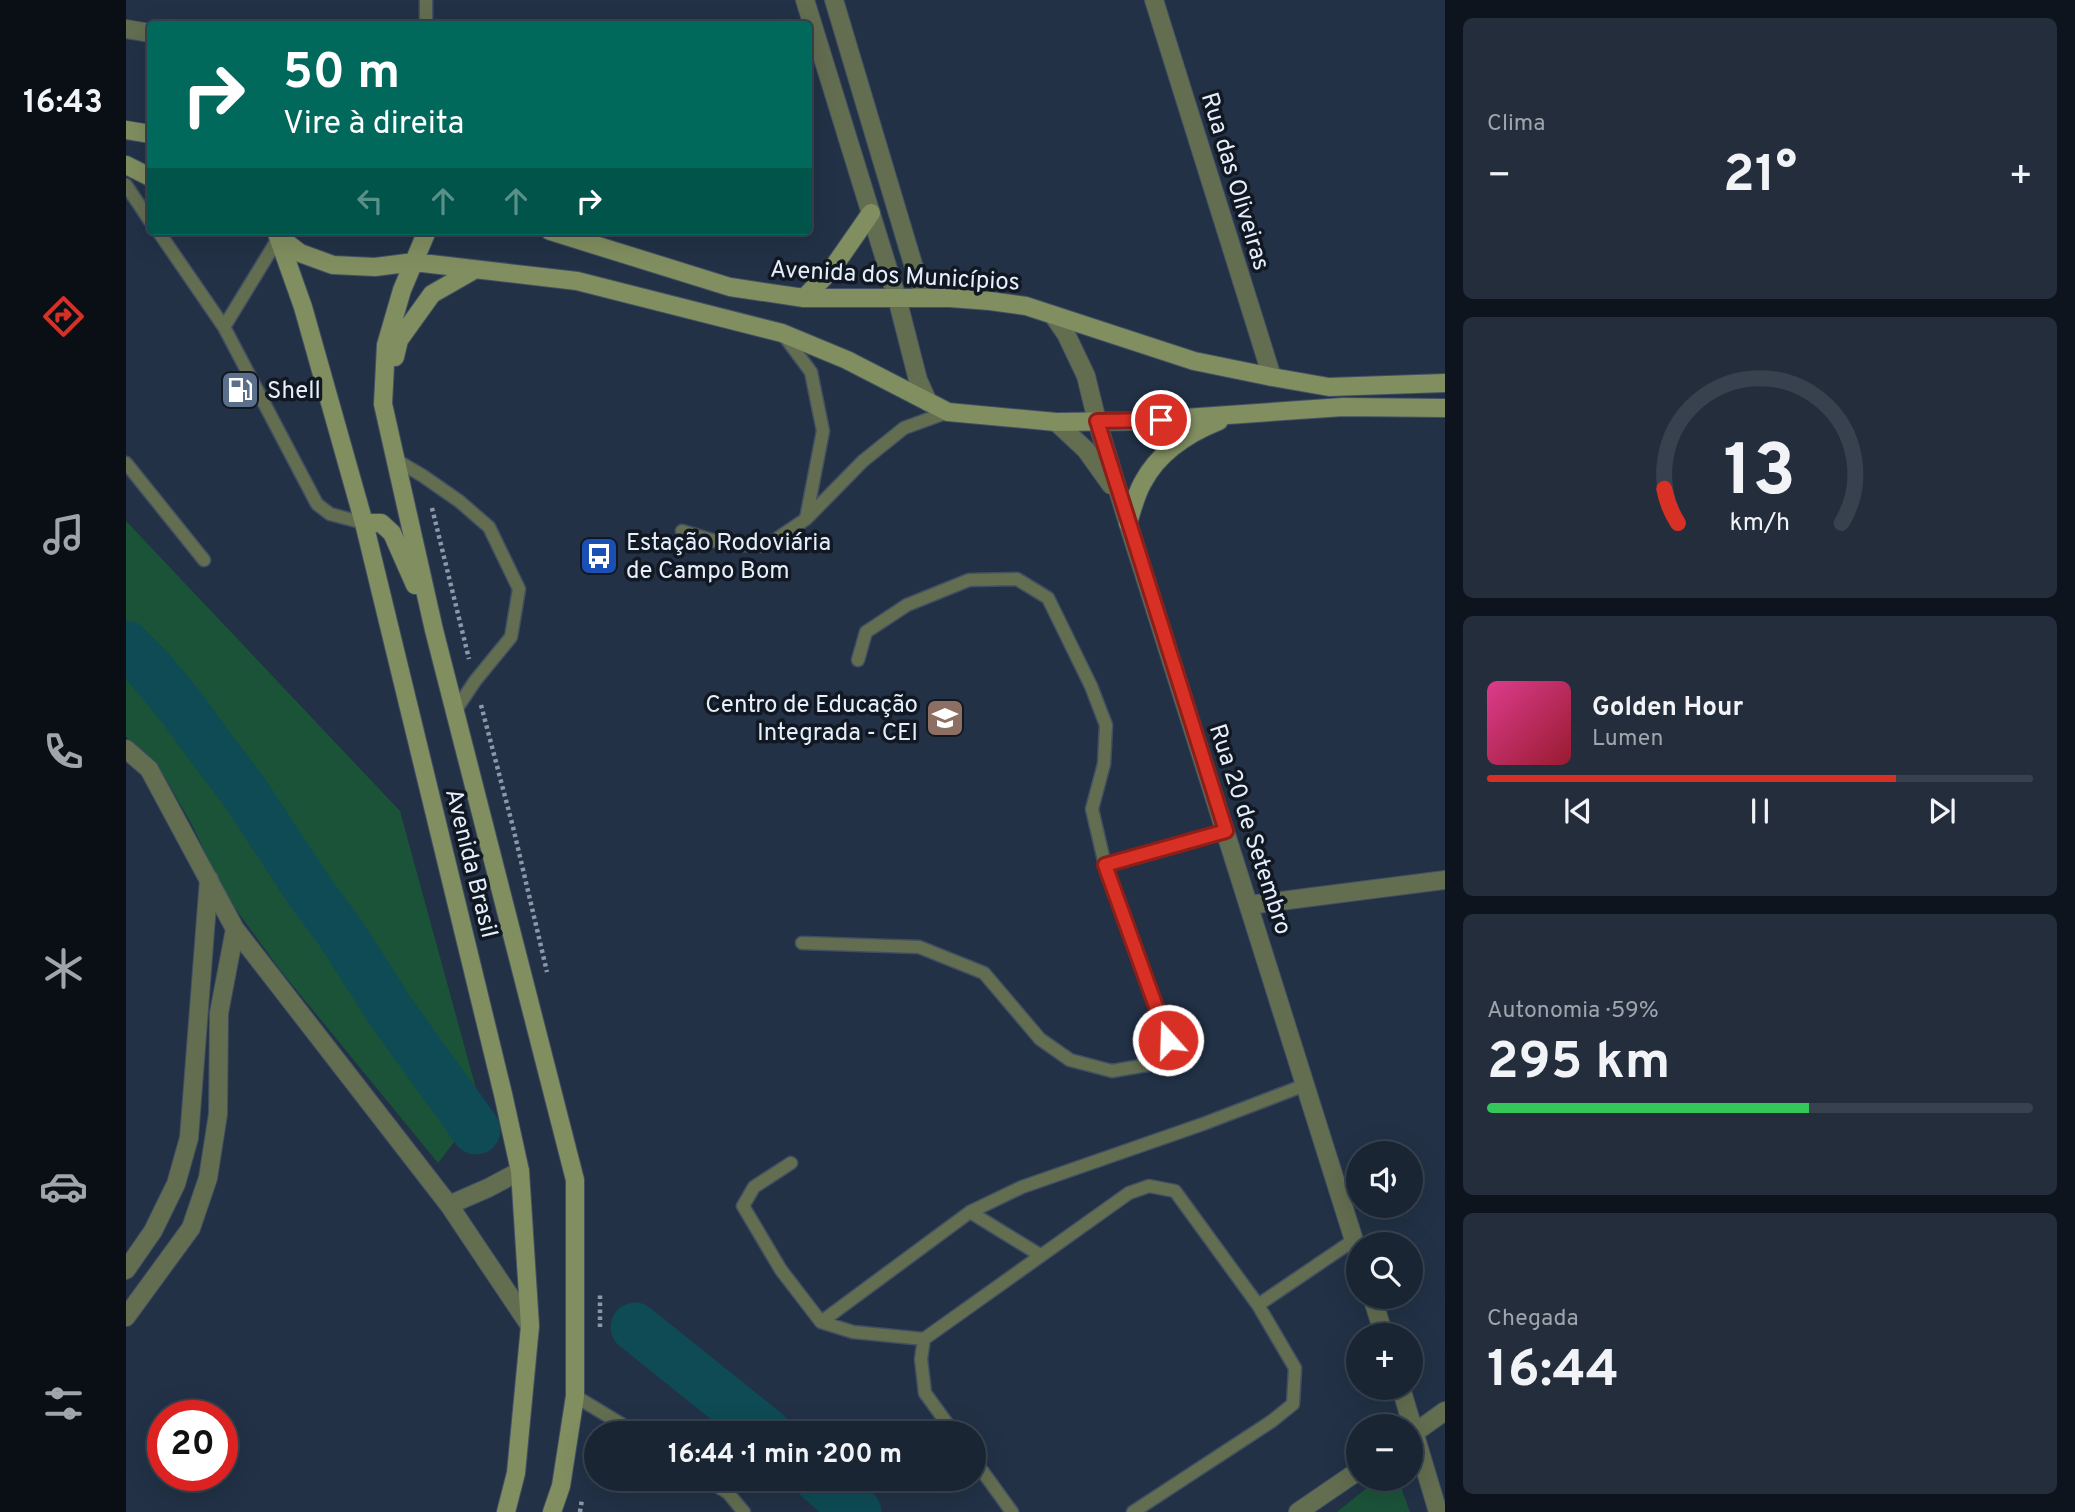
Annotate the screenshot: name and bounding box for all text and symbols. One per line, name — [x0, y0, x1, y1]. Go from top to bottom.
text: 50 m — [283, 44, 400, 106]
icon: right — [168, 49, 259, 140]
text: 16:43 — [23, 84, 103, 124]
street label: Rua das Oliveiras — [1193, 89, 1275, 274]
text: Vire à direita — [283, 105, 464, 145]
text: Clima — [1487, 110, 1545, 139]
text: 21° — [1723, 144, 1797, 210]
text: − — [1487, 153, 1512, 202]
text: + — [2008, 153, 2033, 202]
icon: left — [351, 182, 389, 220]
icon: ahead — [424, 182, 462, 220]
icon: ahead — [497, 182, 535, 220]
icon: right — [570, 182, 608, 220]
street label: Avenida dos Municípios — [769, 255, 1021, 299]
icon: directions — [39, 292, 88, 341]
fuel station icon: Shell — [219, 369, 261, 411]
place label: Shell — [267, 377, 321, 407]
pin — [1131, 390, 1191, 450]
icon: arrive — [1142, 401, 1180, 439]
text: 13 — [1724, 430, 1796, 522]
text: km/h — [1730, 508, 1790, 540]
icon: music — [39, 510, 88, 559]
place label: Estação Rodoviária de Campo Bom — [626, 529, 831, 587]
bus stop icon: Estação Rodoviária de Campo Bom — [578, 535, 620, 577]
place label: Centro de Educação Integrada - CEI — [705, 691, 918, 749]
text: Golden Hour — [1592, 692, 1743, 725]
school or university icon: Centro de Educação Integrada - CEI — [924, 697, 966, 739]
street label: Rua 20 de Setembro — [1201, 720, 1297, 939]
text: Lumen — [1592, 725, 1663, 754]
icon: phone — [39, 727, 88, 776]
street label: Avenida Brasil — [437, 786, 503, 941]
icon: previous — [1559, 792, 1597, 830]
icon: pause — [1741, 792, 1779, 830]
icon: next — [1923, 792, 1961, 830]
icon: climate — [39, 944, 88, 993]
text: Autonomia · 59% — [1487, 997, 1659, 1026]
position arrow — [1131, 1003, 1205, 1077]
text: 295 km — [1487, 1031, 1670, 1097]
map controls — [1346, 1141, 1423, 1491]
button: sound — [1346, 1141, 1423, 1218]
icon: car — [39, 1162, 88, 1211]
button: search — [1346, 1232, 1423, 1309]
text: Chegada — [1487, 1305, 1579, 1334]
button: + — [1346, 1323, 1423, 1400]
text: 16:44 — [1487, 1339, 1619, 1405]
icon: filters — [39, 1379, 88, 1428]
speed limit sign: 20 — [147, 1400, 238, 1491]
button: − — [1346, 1414, 1423, 1491]
text: 16:44 · 1 min · 200 m — [668, 1439, 902, 1472]

